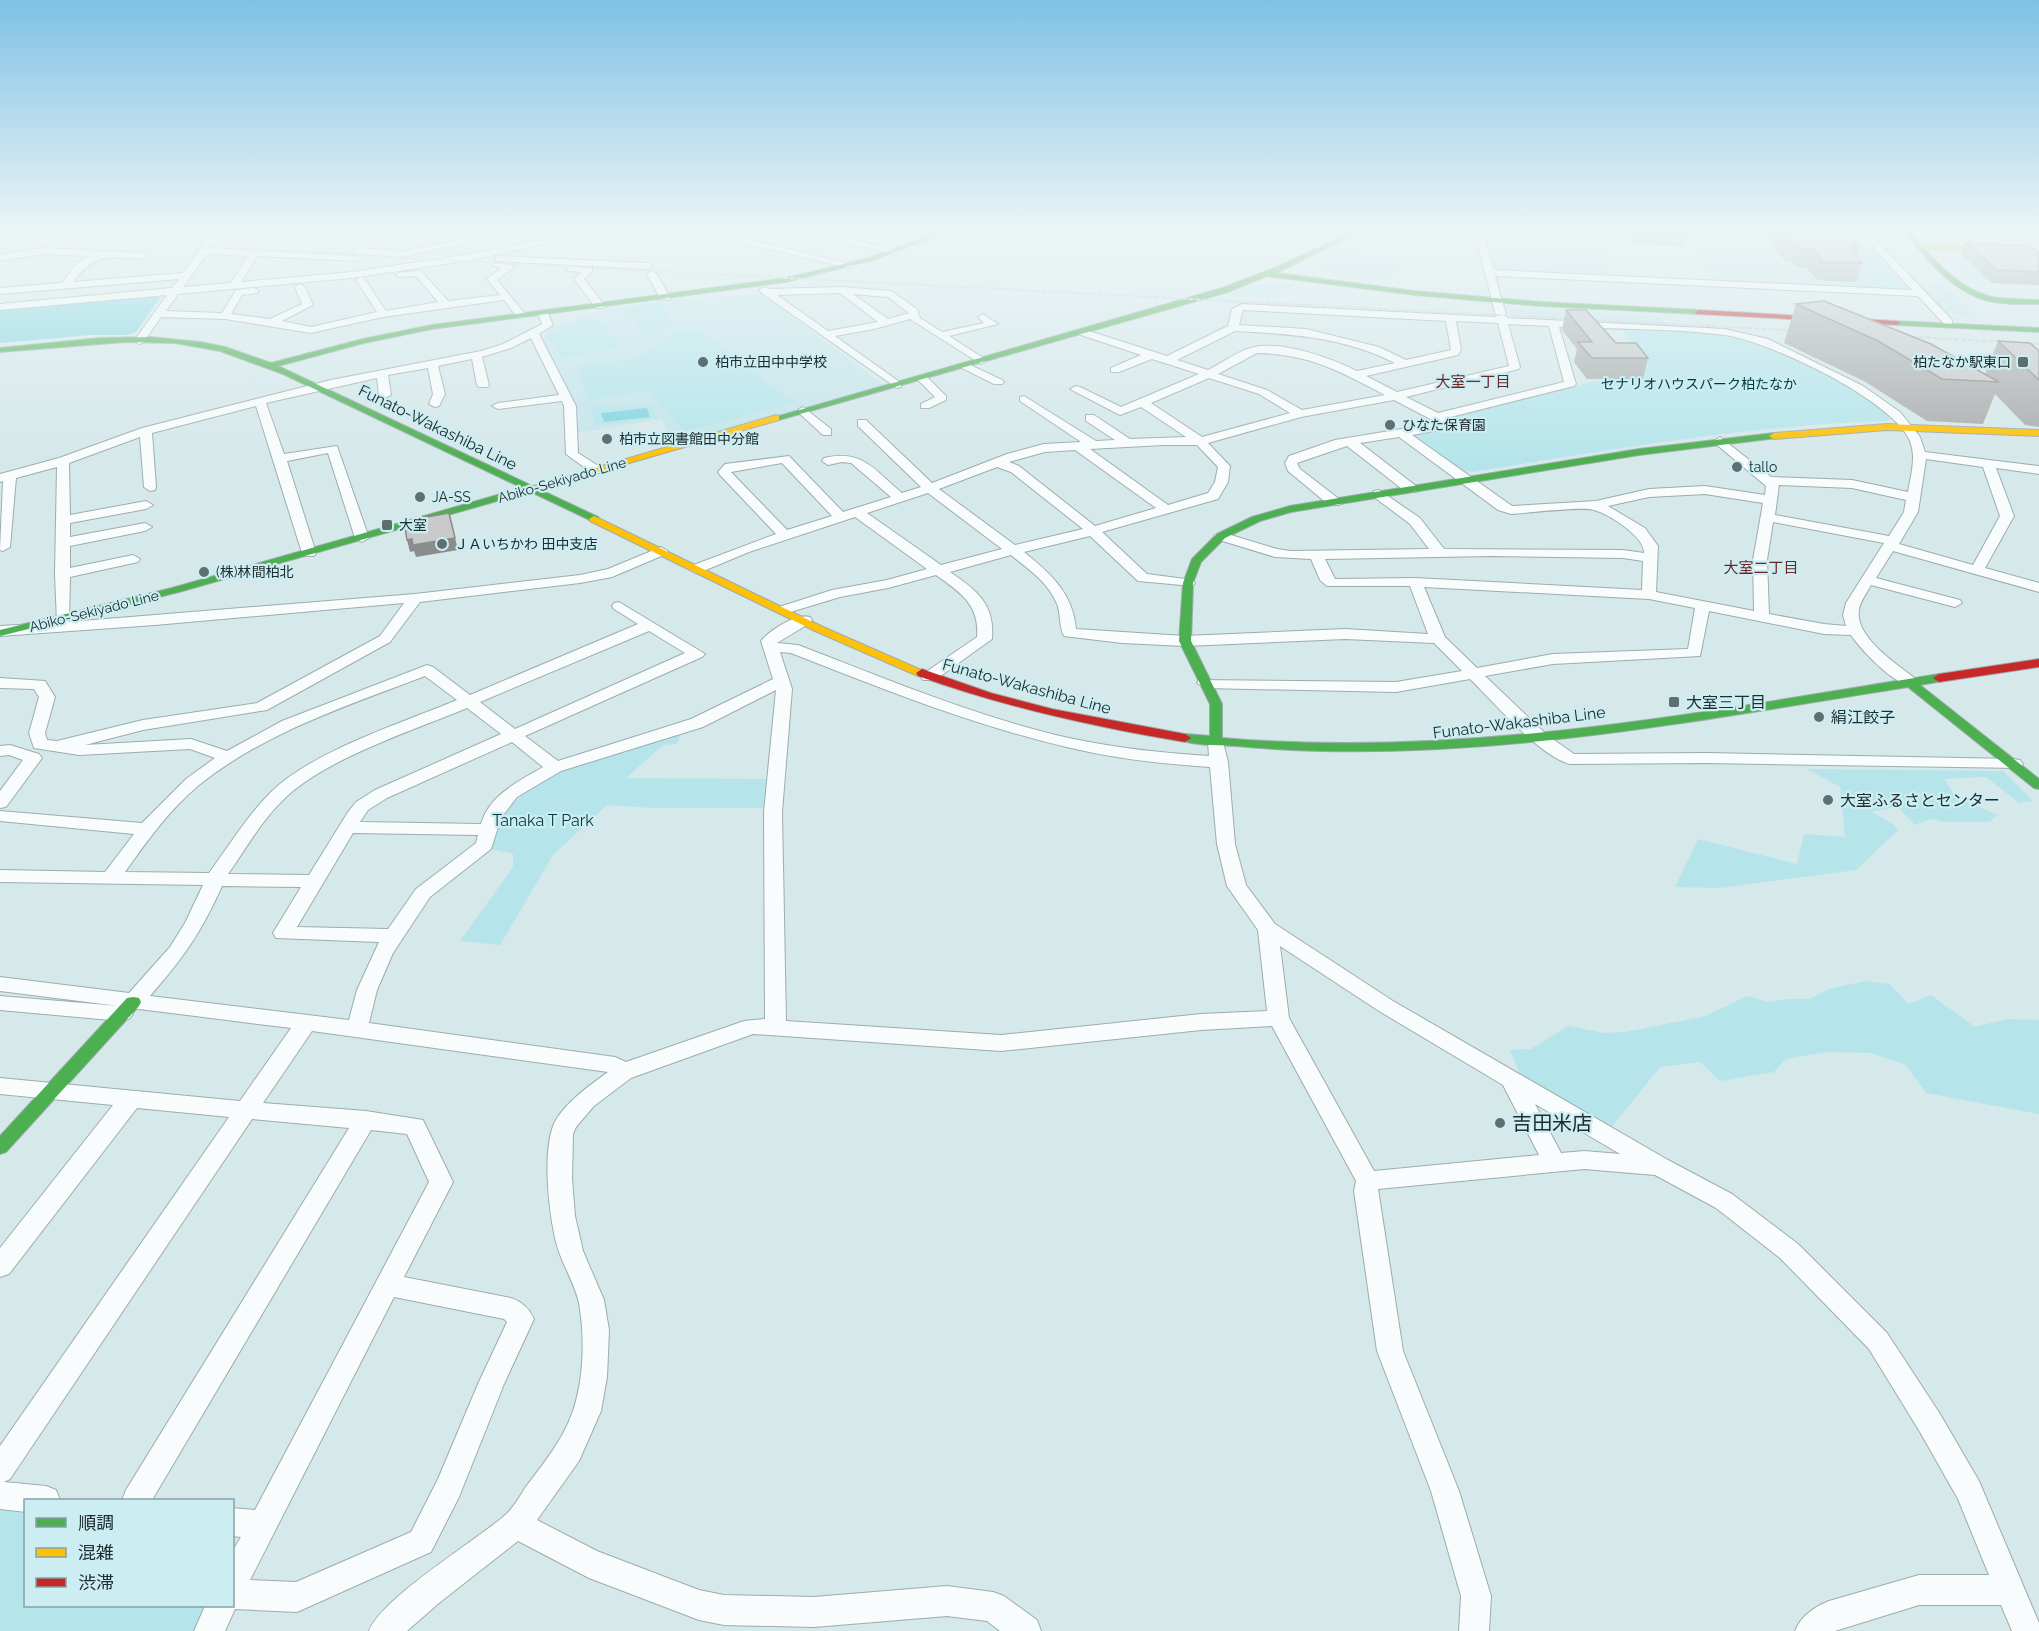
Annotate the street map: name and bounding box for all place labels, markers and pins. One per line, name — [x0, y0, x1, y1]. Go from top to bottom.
place label: 柏市立田中中学校 — [715, 354, 827, 370]
place label: 柏たなか駅東口 — [1913, 354, 2011, 370]
marker: 柏市立田中中学校 — [696, 355, 710, 369]
marker: 柏たなか駅東口 — [2016, 355, 2030, 369]
place label: ひなた保育園 — [1402, 417, 1486, 433]
marker: ひなた保育園 — [1383, 418, 1397, 432]
place label: 柏市立図書館田中分館 — [619, 431, 759, 447]
marker: 柏市立図書館田中分館 — [600, 432, 614, 446]
place label: tallo — [1749, 459, 1777, 475]
marker: tallo — [1730, 460, 1744, 474]
place label: JA-SS — [432, 489, 471, 505]
marker: JA-SS — [413, 490, 427, 504]
place label: 大室 — [399, 517, 427, 533]
marker: 大室 — [380, 518, 394, 532]
place label: ＪＡいちかわ 田中支店 — [454, 536, 598, 552]
marker: ＪＡいちかわ 田中支店 — [435, 537, 449, 551]
place label: (株)林間柏北 — [216, 564, 294, 580]
marker: (株)林間柏北 — [197, 565, 211, 579]
place label: 大室三丁目 — [1686, 693, 1766, 712]
marker: 大室三丁目 — [1667, 695, 1681, 709]
place label: 絹江餃子 — [1831, 708, 1895, 727]
marker: 絹江餃子 — [1812, 710, 1826, 724]
place label: 大室ふるさとセンター — [1840, 791, 2000, 810]
marker: 大室ふるさとセンター — [1821, 793, 1835, 807]
place label: 吉田米店 — [1512, 1111, 1592, 1135]
marker: 吉田米店 — [1493, 1116, 1507, 1130]

